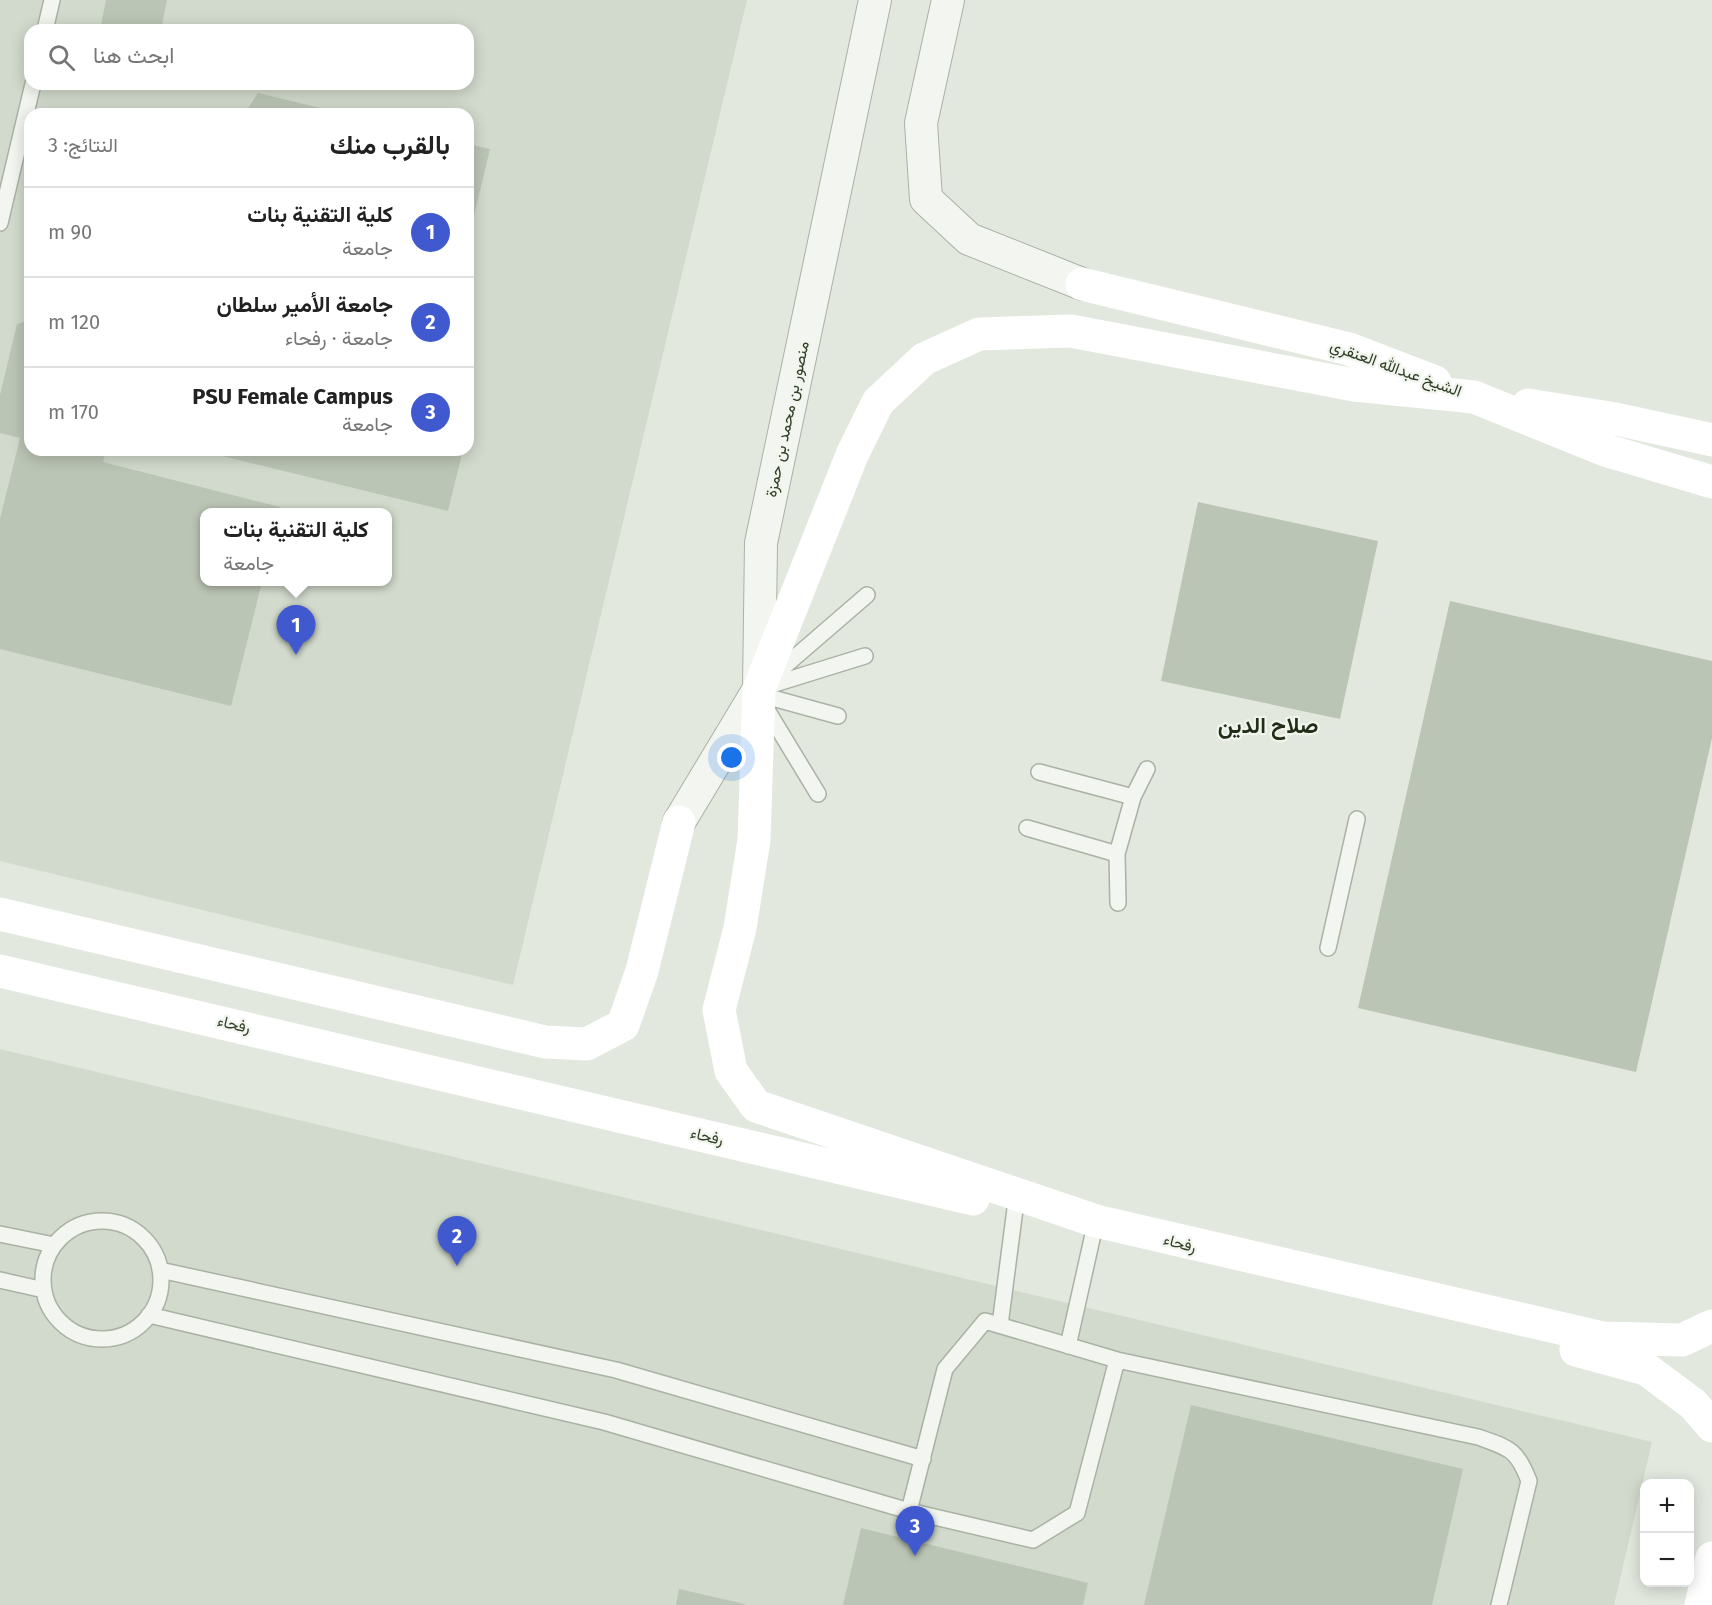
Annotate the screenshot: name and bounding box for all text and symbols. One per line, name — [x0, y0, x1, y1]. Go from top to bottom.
search box — [24, 24, 474, 90]
icon: search — [45, 41, 78, 74]
text: ابحث هنا — [93, 42, 174, 69]
text: بالقرب منك — [330, 130, 450, 161]
text: النتائج: 3 — [48, 133, 118, 157]
text: كلية التقنية بنات — [247, 201, 393, 228]
text: 90 m — [48, 220, 92, 244]
text: 1 — [426, 220, 435, 244]
text: جامعة — [342, 236, 393, 260]
text: جامعة الأمير سلطان — [216, 291, 393, 318]
text: 120 m — [48, 310, 100, 334]
text: 2 — [425, 310, 436, 334]
text: جامعة · رفحاء — [285, 326, 393, 350]
street label: الشيخ عبدالله العنقري — [1326, 335, 1464, 404]
street label: منصور بن محمد بن حمزة — [761, 339, 814, 499]
text: PSU Female Campus — [192, 383, 393, 410]
text: 170 m — [48, 400, 99, 424]
text: 3 — [425, 400, 436, 424]
text: جامعة — [342, 412, 393, 436]
popup — [200, 508, 392, 586]
text: كلية التقنية بنات — [223, 516, 369, 543]
text: جامعة — [223, 551, 274, 575]
pin: 1 — [276, 606, 316, 655]
district label: صلاح الدين — [1218, 712, 1318, 740]
your location — [717, 743, 746, 772]
street label: رفحاء — [215, 1011, 252, 1038]
street label: رفحاء — [688, 1123, 725, 1150]
pin: 2 — [438, 1216, 476, 1266]
street label: رفحاء — [1161, 1230, 1199, 1257]
map controls — [1640, 1479, 1694, 1587]
button: + — [1640, 1479, 1694, 1533]
pin: 3 — [896, 1506, 934, 1556]
button: − — [1640, 1533, 1694, 1587]

